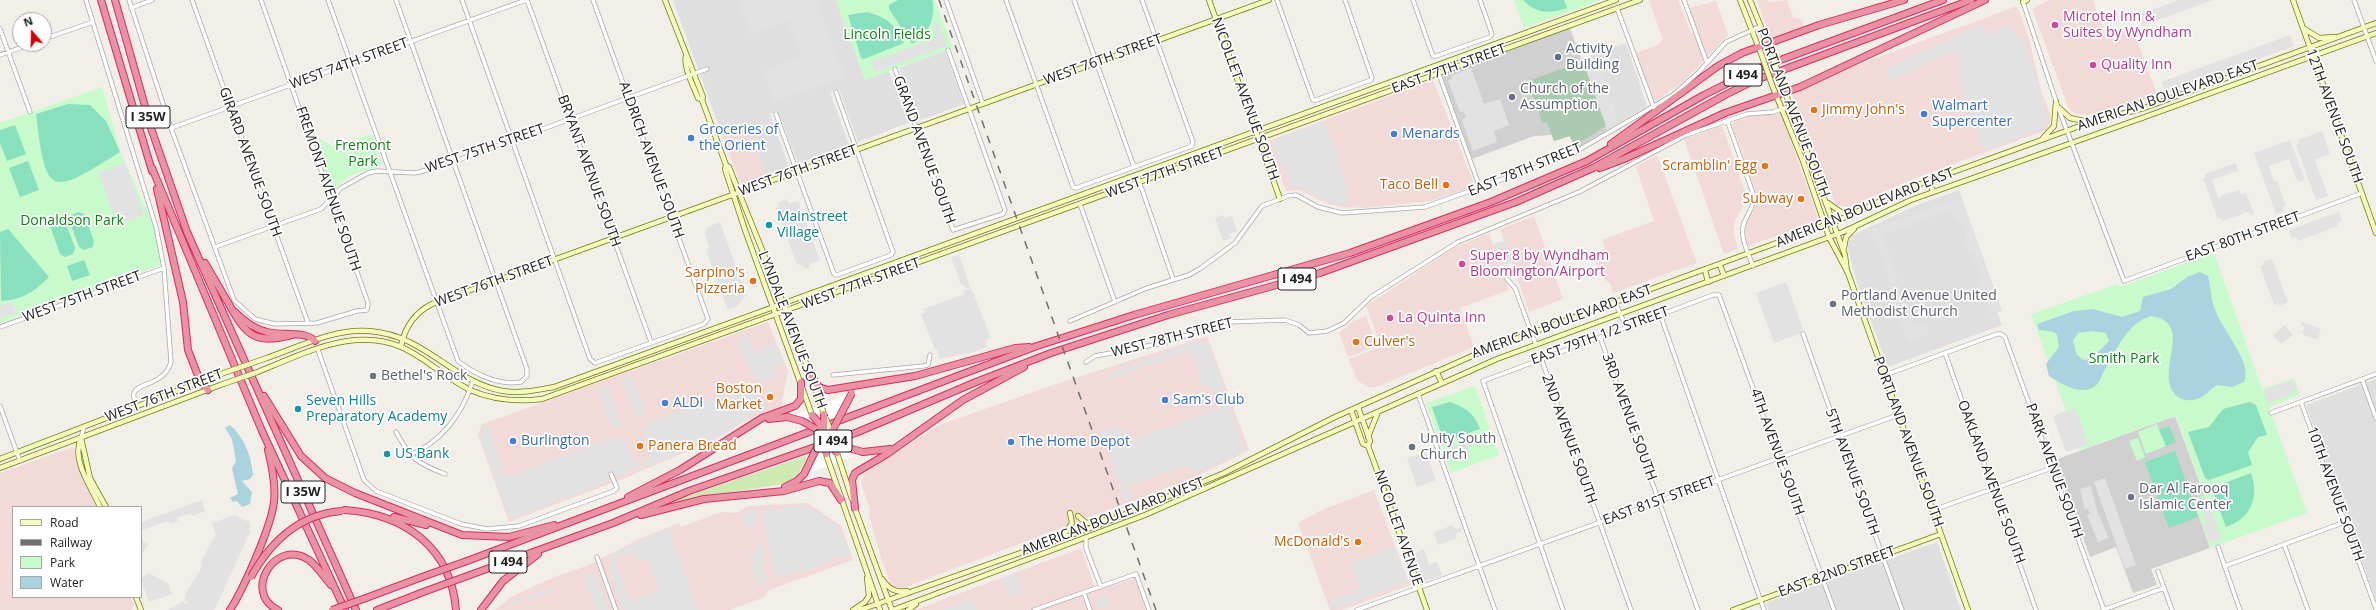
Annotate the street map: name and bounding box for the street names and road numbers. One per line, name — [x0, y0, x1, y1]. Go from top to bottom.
street label: NICOLLET AVENUE SOUTH — [1208, 15, 1282, 183]
street label: PORTLAND AVENUE SOUTH — [1753, 26, 1833, 200]
street label: WEST 76TH STREET — [1042, 31, 1164, 89]
street label: WEST 74TH STREET — [288, 35, 410, 93]
street label: EAST 77TH STREET — [1389, 40, 1509, 98]
street label: 12TH AVENUE SOUTH — [2302, 47, 2366, 185]
street label: AMERICAN BOULEVARD EAST — [2075, 57, 2261, 135]
road number: I 494 — [1724, 64, 1762, 86]
street label: GRAND AVENUE SOUTH — [889, 74, 959, 226]
street label: ALDRICH AVENUE SOUTH — [615, 79, 687, 241]
street label: GIRARD AVENUE SOUTH — [215, 85, 285, 239]
street label: BRYANT AVENUE SOUTH — [554, 93, 624, 249]
street label: FREMONT AVENUE SOUTH — [292, 104, 364, 274]
road number: I 35W — [126, 106, 170, 128]
street label: WEST 75TH STREET — [423, 121, 547, 177]
street label: EAST 78TH STREET — [1466, 140, 1584, 200]
street label: WEST 76TH STREET — [737, 142, 859, 200]
street label: WEST 77TH STREET — [1104, 144, 1226, 202]
street label: AMERICAN BOULEVARD EAST — [1774, 165, 1956, 251]
street label: EAST 80TH STREET — [2183, 208, 2303, 266]
street label: LYNDALE AVENUE SOUTH — [754, 249, 830, 411]
street label: WEST 76TH STREET — [433, 253, 555, 311]
street label: WEST 77TH STREET — [800, 255, 922, 313]
street label: WEST 75TH STREET — [21, 268, 143, 326]
road number: I 494 — [1278, 268, 1316, 290]
street label: AMERICAN BOULEVARD EAST — [1470, 282, 1654, 362]
street label: EAST 79TH 1/2 STREET — [1529, 303, 1671, 369]
street label: WEST 78TH STREET — [1109, 315, 1235, 361]
street label: 3RD AVENUE SOUTH — [1598, 351, 1660, 483]
street label: PORTLAND AVENUE SOUTH — [1869, 355, 1947, 529]
street label: WEST 76TH STREET — [103, 366, 225, 426]
street label: 2ND AVENUE SOUTH — [1538, 372, 1600, 506]
street label: 4TH AVENUE SOUTH — [1746, 386, 1808, 518]
street label: OAKLAND AVENUE SOUTH — [1954, 398, 2028, 566]
street label: PARK AVENUE SOUTH — [2022, 401, 2086, 541]
street label: 5TH AVENUE SOUTH — [1821, 406, 1883, 538]
street label: 10TH AVENUE SOUTH — [2303, 425, 2367, 563]
road number: I 494 — [814, 430, 852, 452]
street label: NICOLLET AVENUE — [1370, 468, 1426, 588]
street label: EAST 81ST STREET — [1601, 473, 1717, 529]
street label: AMERICAN BOULEVARD WEST — [1019, 474, 1207, 560]
road number: I 35W — [281, 481, 325, 503]
street label: EAST 82ND STREET — [1776, 543, 1898, 601]
road number: I 494 — [489, 551, 527, 573]

